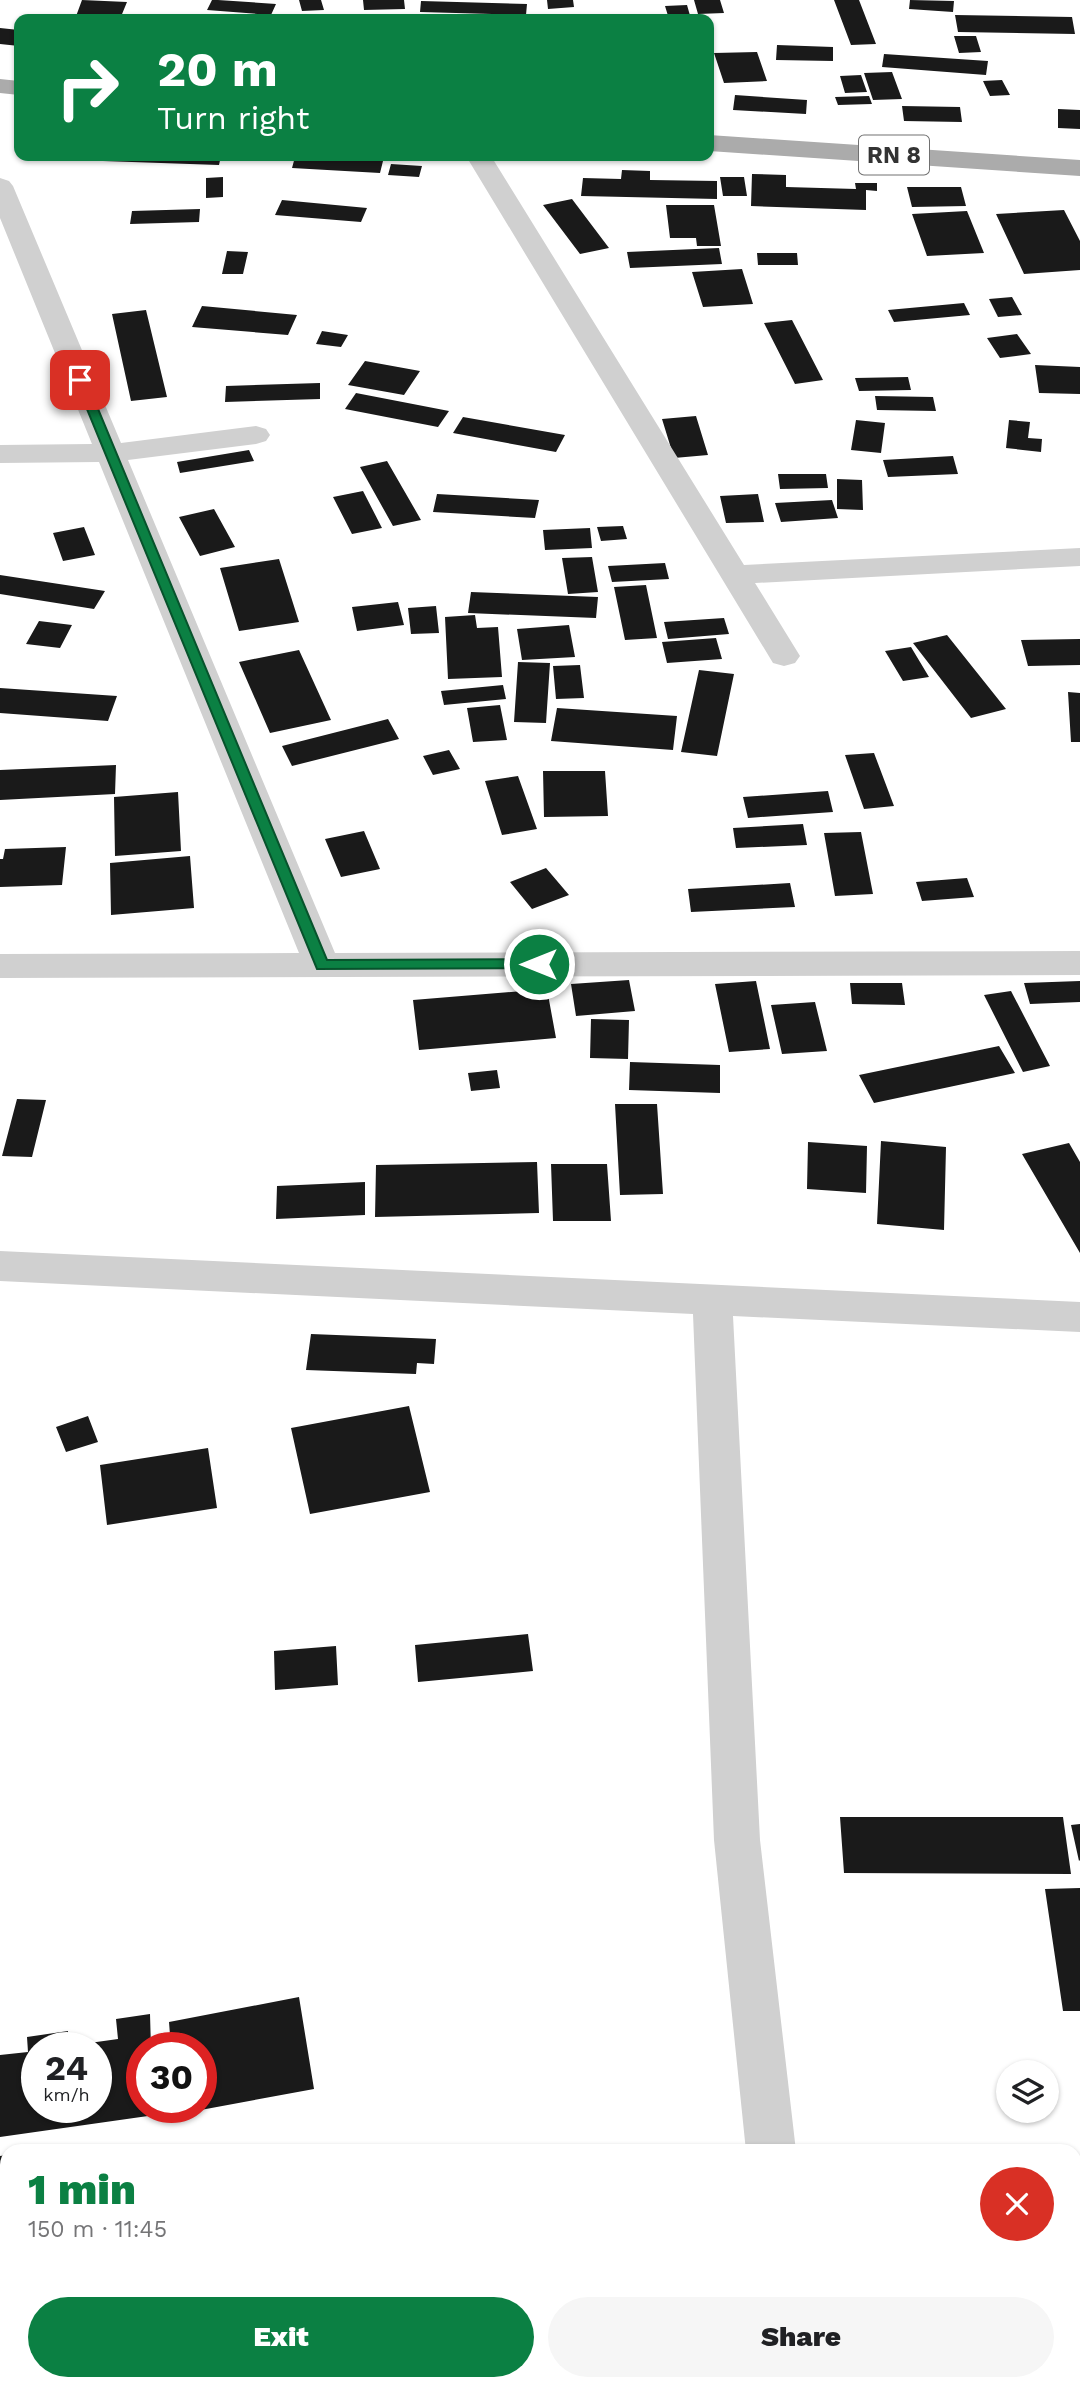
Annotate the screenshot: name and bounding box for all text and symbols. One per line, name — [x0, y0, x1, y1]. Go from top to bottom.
text: 20 m — [157, 40, 278, 98]
icon: right — [42, 42, 133, 133]
text: Turn right — [157, 99, 309, 137]
road number: RN 8 — [859, 136, 929, 174]
pin — [50, 350, 110, 410]
icon: arrive — [61, 361, 99, 399]
position arrow — [502, 927, 576, 1001]
speed limit sign: 30 — [126, 2032, 217, 2123]
text: 24 — [45, 2047, 88, 2089]
map controls — [996, 2060, 1059, 2123]
button: layers — [996, 2060, 1059, 2123]
text: km/h — [43, 2084, 90, 2105]
text: 1 min — [28, 2165, 136, 2214]
button: close — [980, 2167, 1054, 2241]
text: 150 m · 11:45 — [28, 2216, 167, 2243]
button: Exit — [28, 2297, 534, 2377]
button: Share — [548, 2297, 1054, 2377]

